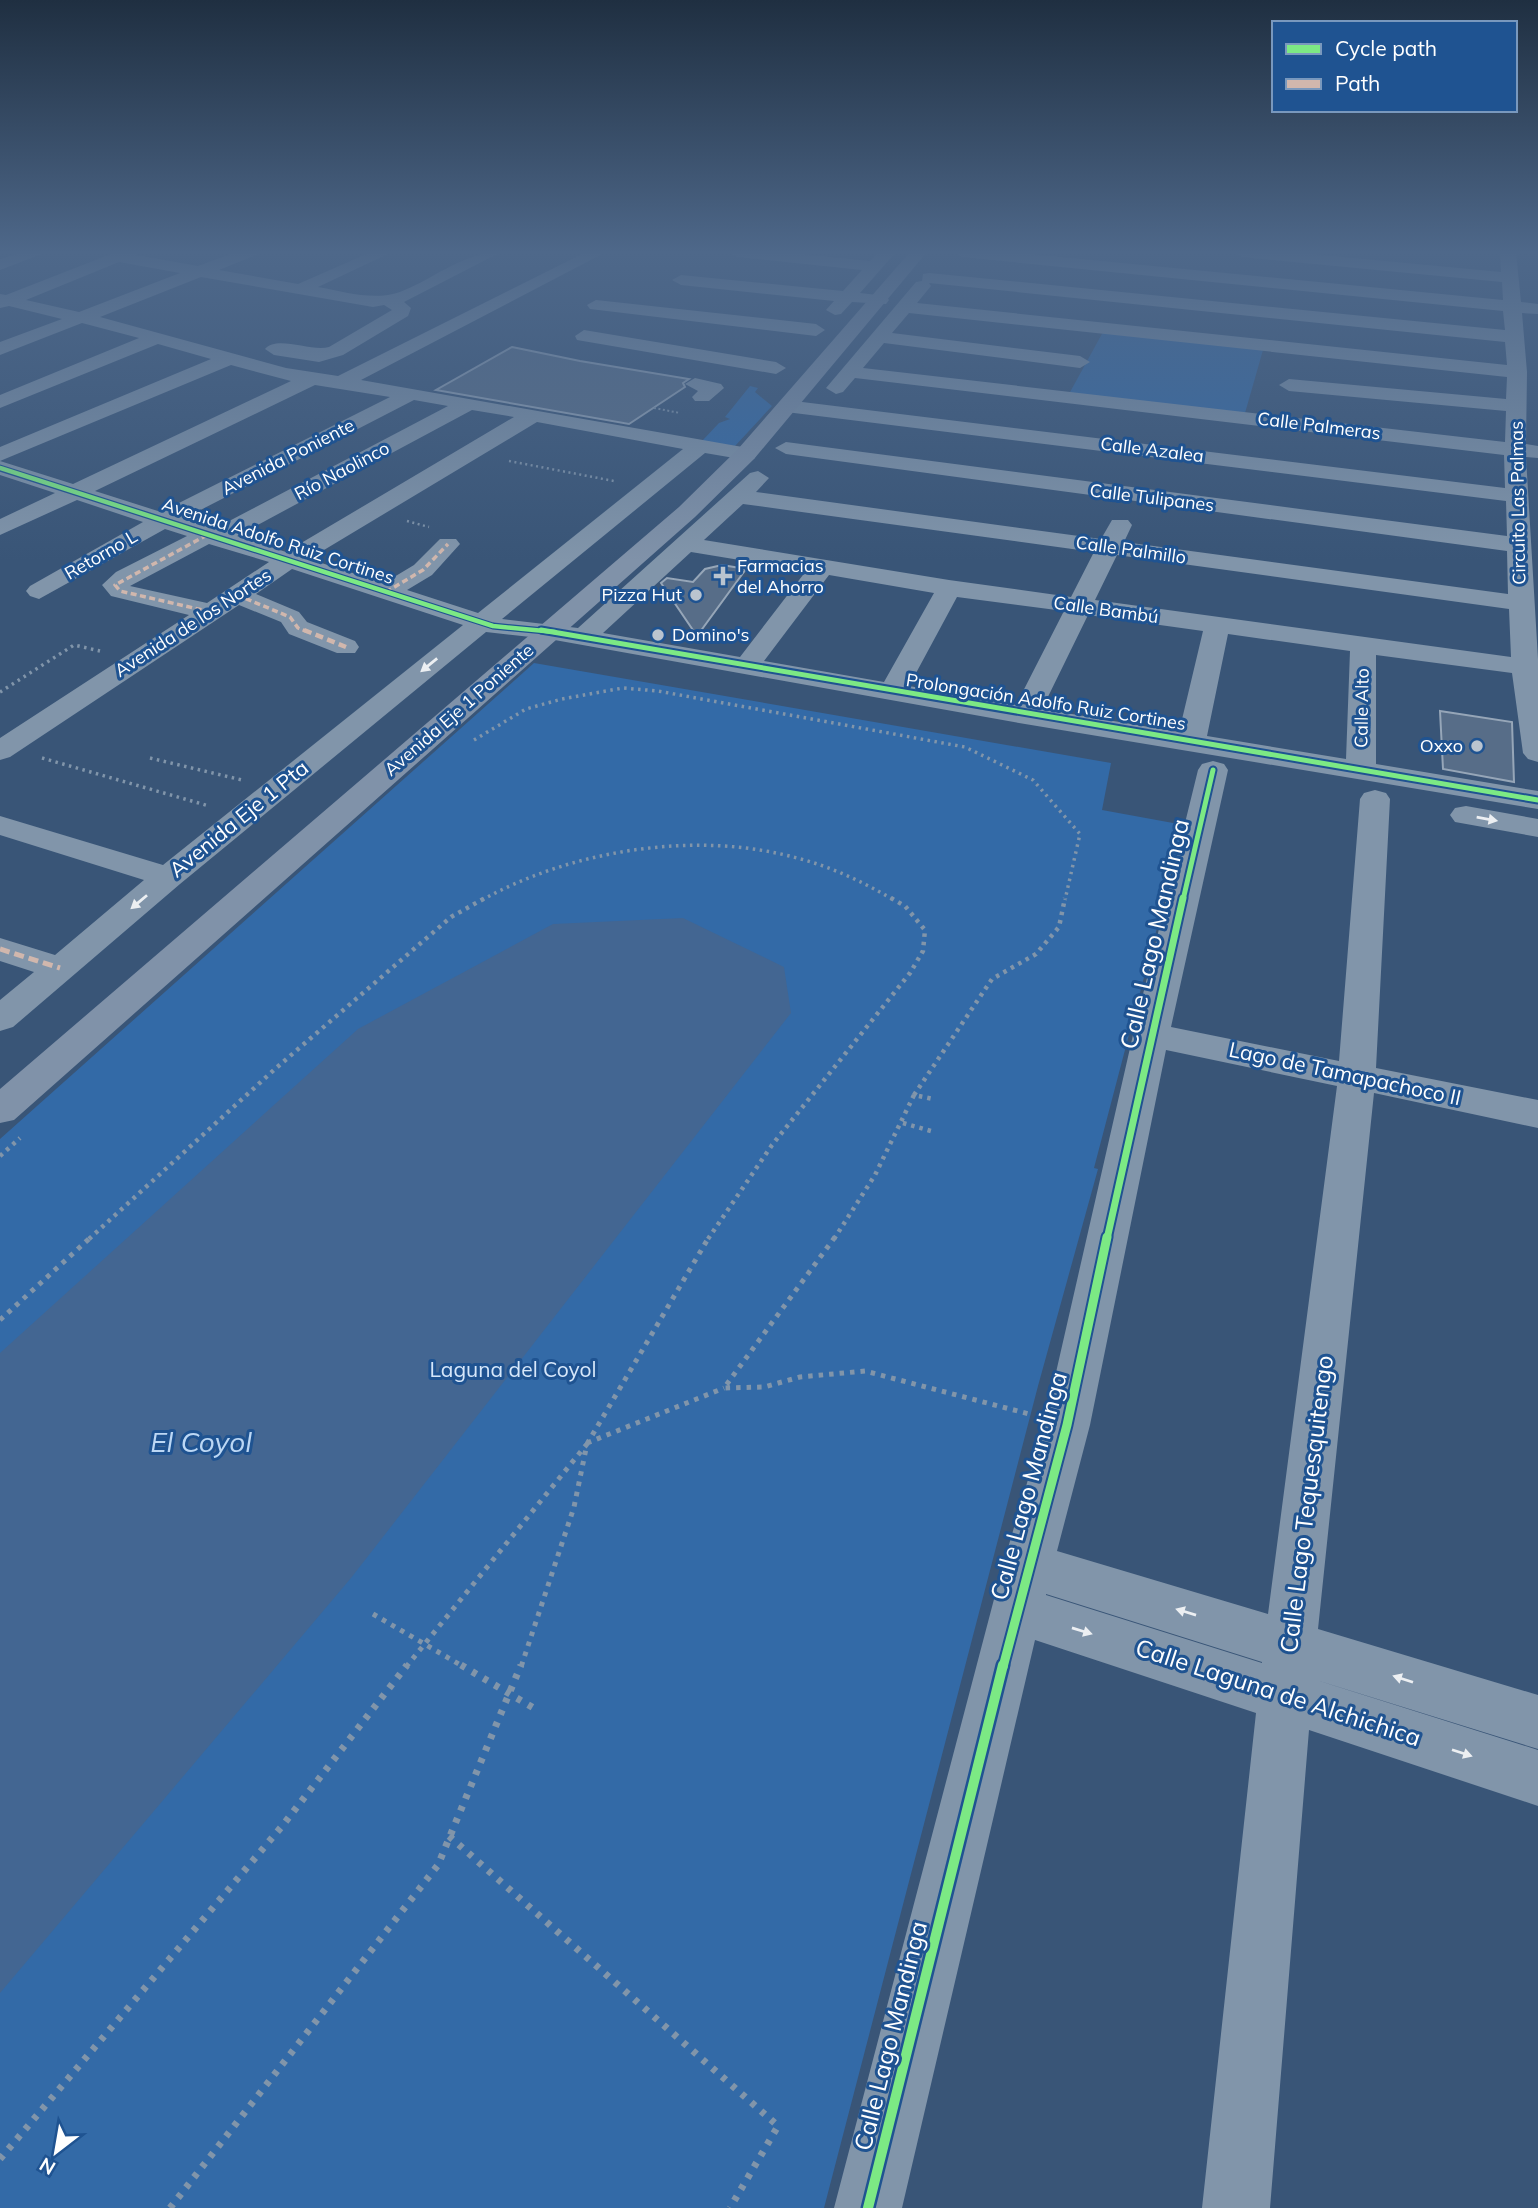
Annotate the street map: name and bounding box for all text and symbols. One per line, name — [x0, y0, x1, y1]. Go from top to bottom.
legend — [1272, 21, 1517, 112]
text: Cycle path — [1335, 35, 1437, 61]
text: Path — [1335, 70, 1380, 96]
street label: Calle Palmeras — [1256, 407, 1382, 444]
street label: Avenida Poniente — [218, 413, 358, 500]
street label: Circuito Las Palmas — [1505, 421, 1530, 585]
street label: Calle Azalea — [1099, 432, 1205, 467]
street label: Río Naolinco — [290, 436, 393, 505]
street label: Calle Tulipanes — [1088, 478, 1216, 517]
street label: Avenida Adolfo Ruiz Cortines — [159, 492, 397, 589]
street label: Retorno L — [60, 524, 141, 585]
street label: Calle Palmillo — [1074, 530, 1188, 569]
place label: Farmacias del Ahorro — [737, 554, 824, 598]
street label: Avenida de los Nortes — [110, 563, 275, 682]
marker: Farmacias del Ahorro — [715, 568, 731, 584]
place label: Pizza Hut — [601, 583, 682, 606]
marker: Pizza Hut — [688, 587, 704, 603]
street label: Calle Bambú — [1052, 591, 1160, 628]
place label: Domino's — [672, 623, 750, 646]
marker: Domino's — [650, 627, 666, 643]
street label: Avenida Eje 1 Poniente — [379, 638, 538, 781]
one-way arrow — [420, 657, 438, 672]
street label: Prolongación Adolfo Ruiz Cortines — [905, 668, 1188, 735]
street label: Calle Alto — [1349, 668, 1374, 748]
place label: Oxxo — [1420, 734, 1463, 757]
marker: Oxxo — [1469, 738, 1485, 754]
street label: Avenida Eje 1 Pta — [164, 754, 313, 882]
one-way arrow — [1476, 814, 1498, 825]
street label: Calle Lago Mandinga — [1113, 816, 1195, 1052]
one-way arrow — [130, 894, 147, 909]
street label: Lago de Tamapachoco II — [1227, 1036, 1464, 1110]
street label: Calle Lago Tequesquitengo — [1273, 1353, 1339, 1654]
park label: Laguna del Coyol — [429, 1356, 597, 1382]
street label: Calle Lago Mandinga — [983, 1368, 1073, 1603]
water label: El Coyol — [150, 1424, 252, 1459]
one-way arrow — [1175, 1606, 1196, 1616]
one-way arrow — [1071, 1626, 1092, 1636]
street label: Calle Laguna de Alchichica — [1132, 1632, 1425, 1752]
one-way arrow — [1392, 1673, 1413, 1684]
one-way arrow — [1451, 1748, 1472, 1758]
street label: Calle Lago Mandinga — [847, 1918, 933, 2153]
north arrow — [21, 2117, 91, 2187]
text: N — [35, 2153, 60, 2181]

